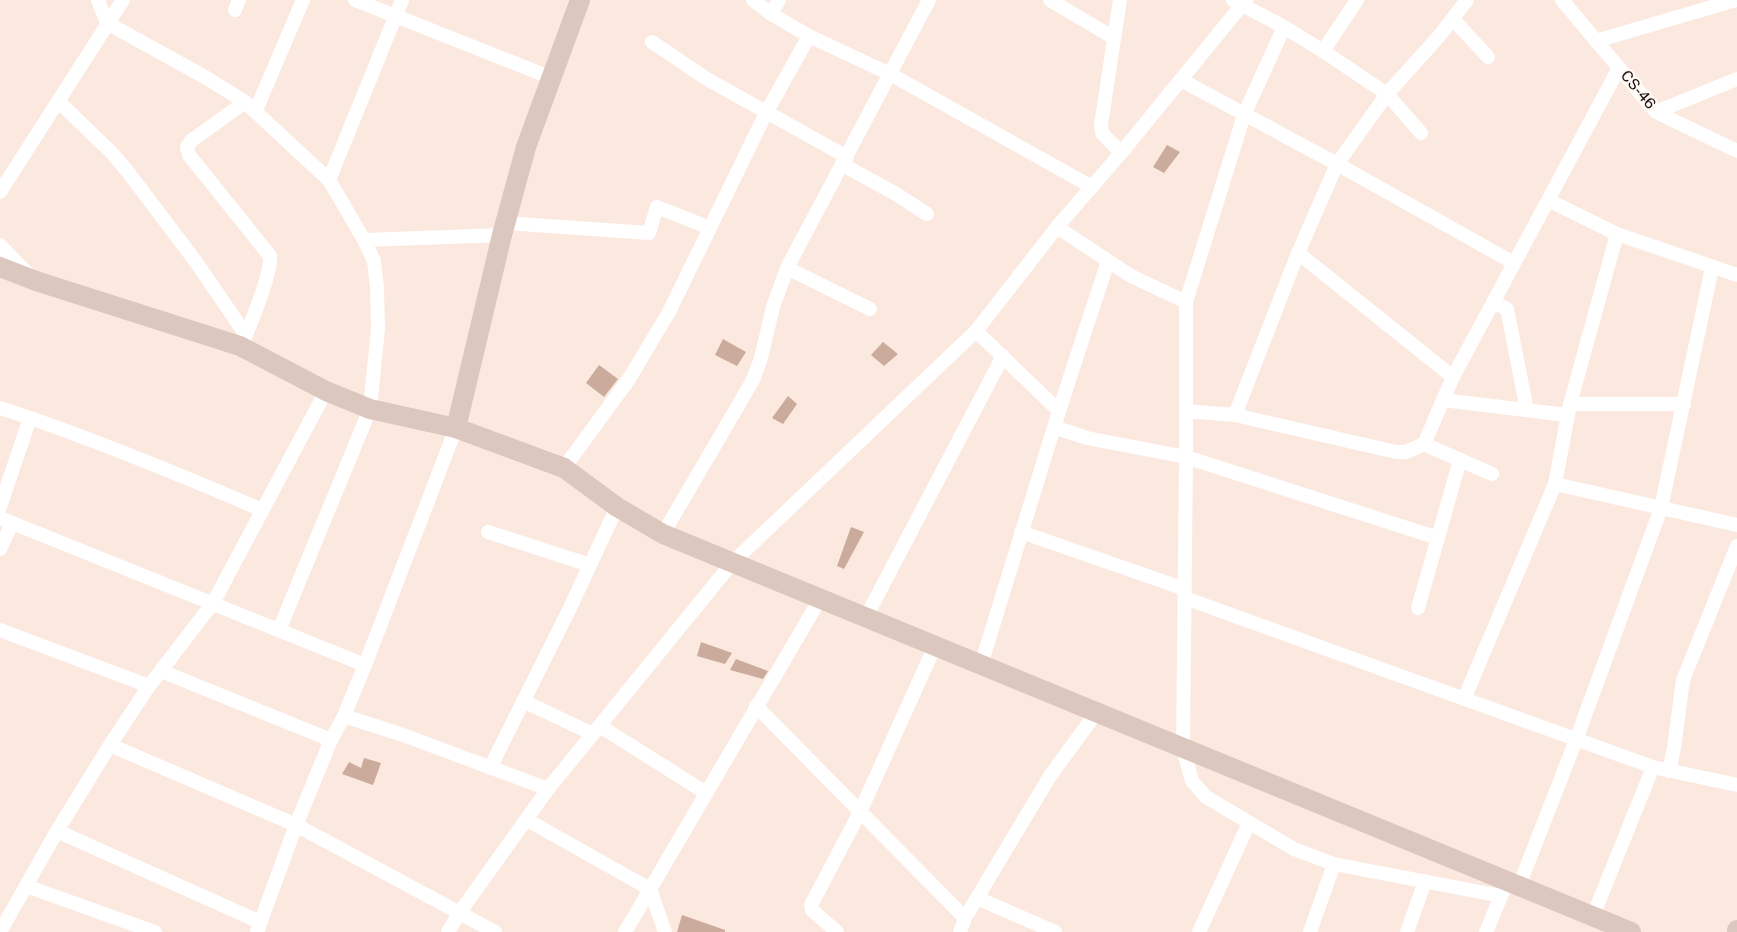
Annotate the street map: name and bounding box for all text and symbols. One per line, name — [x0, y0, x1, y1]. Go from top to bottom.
street label: CS-46 — [1617, 67, 1659, 113]

